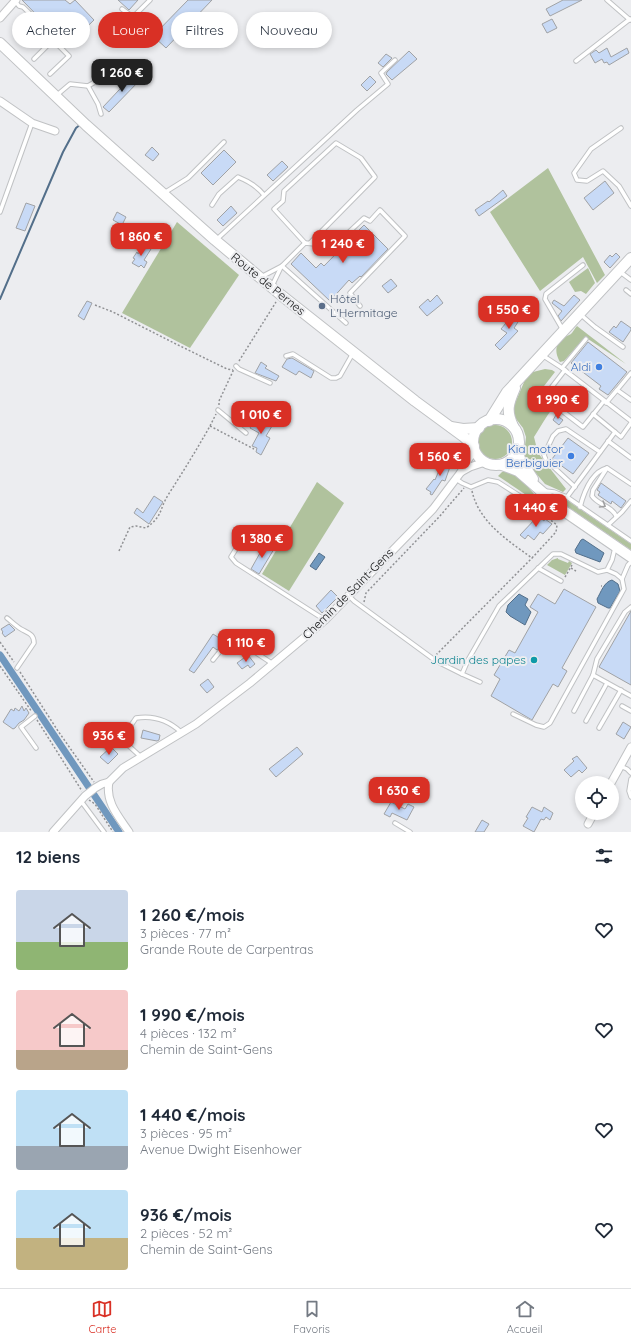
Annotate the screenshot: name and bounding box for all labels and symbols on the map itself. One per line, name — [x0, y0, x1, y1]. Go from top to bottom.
pin: 1 260 € — [85, 59, 159, 93]
pin: 1 860 € — [104, 223, 178, 257]
pin: 1 240 € — [306, 230, 380, 264]
street label: Route de Pernes — [228, 249, 309, 318]
place label: Hôtel L'Hermitage — [330, 291, 398, 320]
pin: 1 550 € — [472, 296, 546, 330]
marker: Hôtel L'Hermitage — [317, 301, 327, 311]
place label: Aldi — [571, 359, 591, 374]
marker: Aldi — [594, 362, 604, 372]
pin: 1 990 € — [521, 386, 595, 420]
pin: 1 010 € — [224, 401, 298, 435]
place label: Kia motor Berbiguier — [506, 441, 563, 470]
pin: 1 560 € — [403, 443, 477, 477]
marker: Kia motor Berbiguier — [566, 451, 576, 461]
pin: 1 440 € — [499, 494, 573, 528]
one-way arrow — [599, 500, 606, 507]
pin: 1 380 € — [225, 525, 299, 559]
street label: Chemin de Saint-Gens — [299, 545, 397, 642]
pin: 1 110 € — [209, 629, 283, 663]
place label: Jardin des papes — [430, 652, 526, 667]
marker: Jardin des papes — [529, 655, 539, 665]
pin: 936 € — [81, 722, 137, 756]
pin: 1 630 € — [362, 777, 436, 811]

